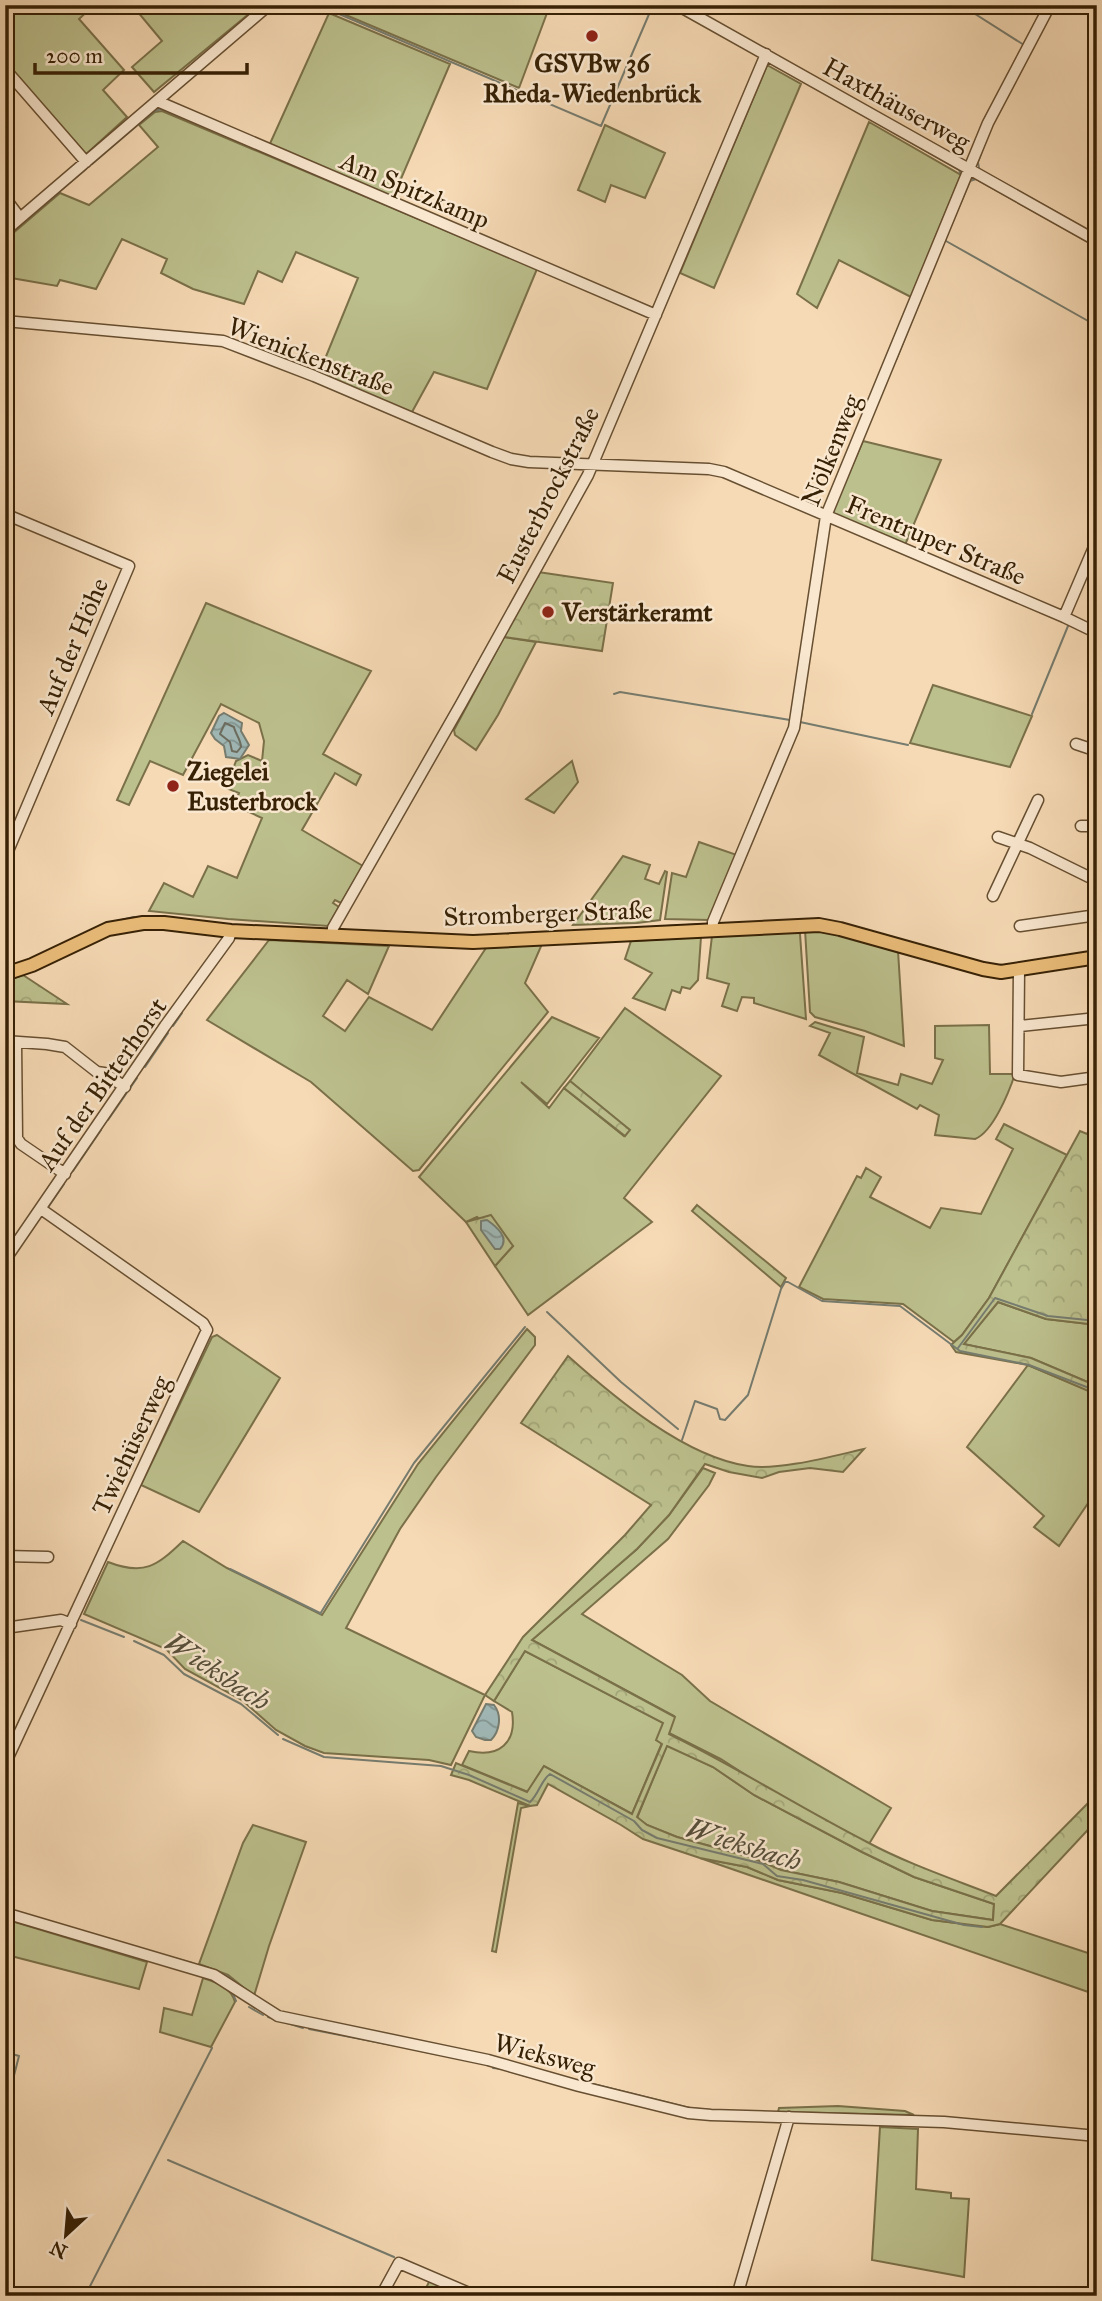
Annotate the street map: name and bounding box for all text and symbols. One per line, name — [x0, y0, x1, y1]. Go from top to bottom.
marker: GSVBw 36 Rheda-Wiedenbrück — [584, 28, 600, 44]
scale bar — [35, 32, 247, 76]
text: 200 m — [46, 43, 103, 69]
place label: GSVBw 36 Rheda-Wiedenbrück — [483, 47, 702, 109]
street label: Haxthäuserweg — [818, 50, 977, 158]
street label: Am Spitzkamp — [335, 144, 494, 236]
street label: Wienickenstraße — [224, 310, 399, 402]
street label: Nölkenweg — [794, 388, 868, 511]
street label: Eusterbrockstraße — [490, 401, 606, 589]
street label: Frentruper Straße — [841, 488, 1031, 592]
street label: Auf der Höhe — [29, 573, 115, 720]
place label: Verstärkeramt — [561, 596, 713, 628]
marker: Verstärkeramt — [540, 604, 556, 620]
place label: Ziegelei Eusterbrock — [187, 755, 318, 817]
marker: Ziegelei Eusterbrock — [165, 778, 181, 794]
street label: Stromberger Straße — [443, 893, 653, 933]
street label: Auf der Bitterhorst — [30, 991, 173, 1177]
street label: Twiehüserweg — [85, 1369, 178, 1520]
water label: Wieksbach — [158, 1624, 277, 1719]
water label: Wieksbach — [682, 1810, 806, 1879]
street label: Wieksweg — [491, 2026, 600, 2084]
north arrow — [32, 2200, 102, 2270]
text: N — [46, 2236, 71, 2264]

